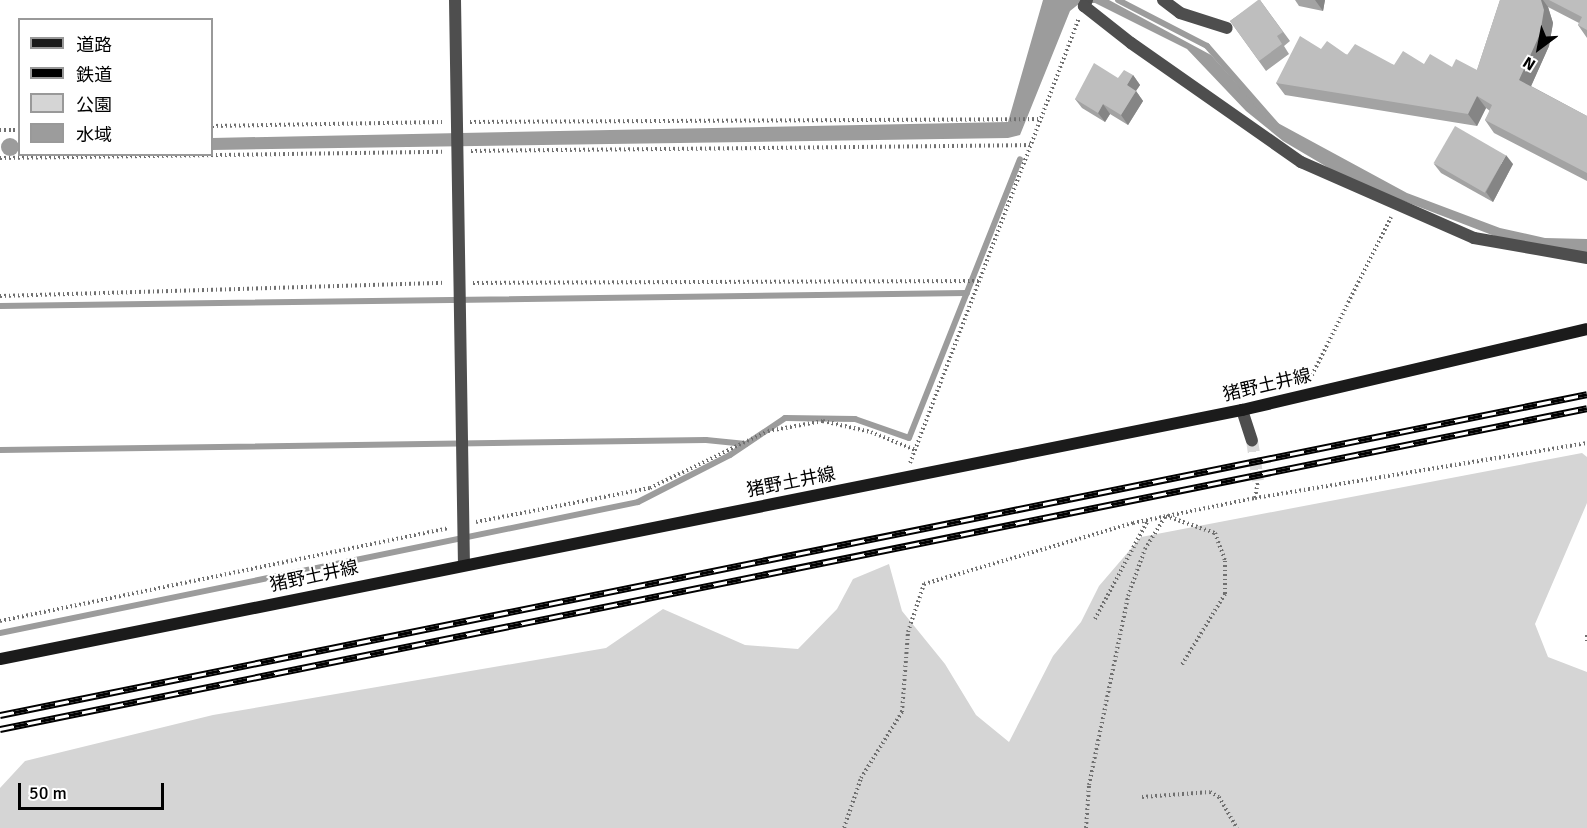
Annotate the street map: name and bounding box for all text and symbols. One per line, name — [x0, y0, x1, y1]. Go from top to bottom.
legend — [18, 18, 213, 156]
north arrow — [1509, 18, 1569, 78]
text: 道路 — [76, 34, 112, 56]
text: N — [1519, 52, 1539, 75]
text: 鉄道 — [76, 64, 112, 86]
text: 公園 — [76, 94, 112, 116]
text: 水域 — [76, 124, 112, 146]
street label: 猪野土井線 — [1221, 364, 1313, 406]
street label: 猪野土井線 — [745, 463, 837, 501]
street label: 猪野土井線 — [268, 556, 360, 596]
scale bar — [21, 771, 166, 809]
text: 50 m — [29, 782, 67, 804]

